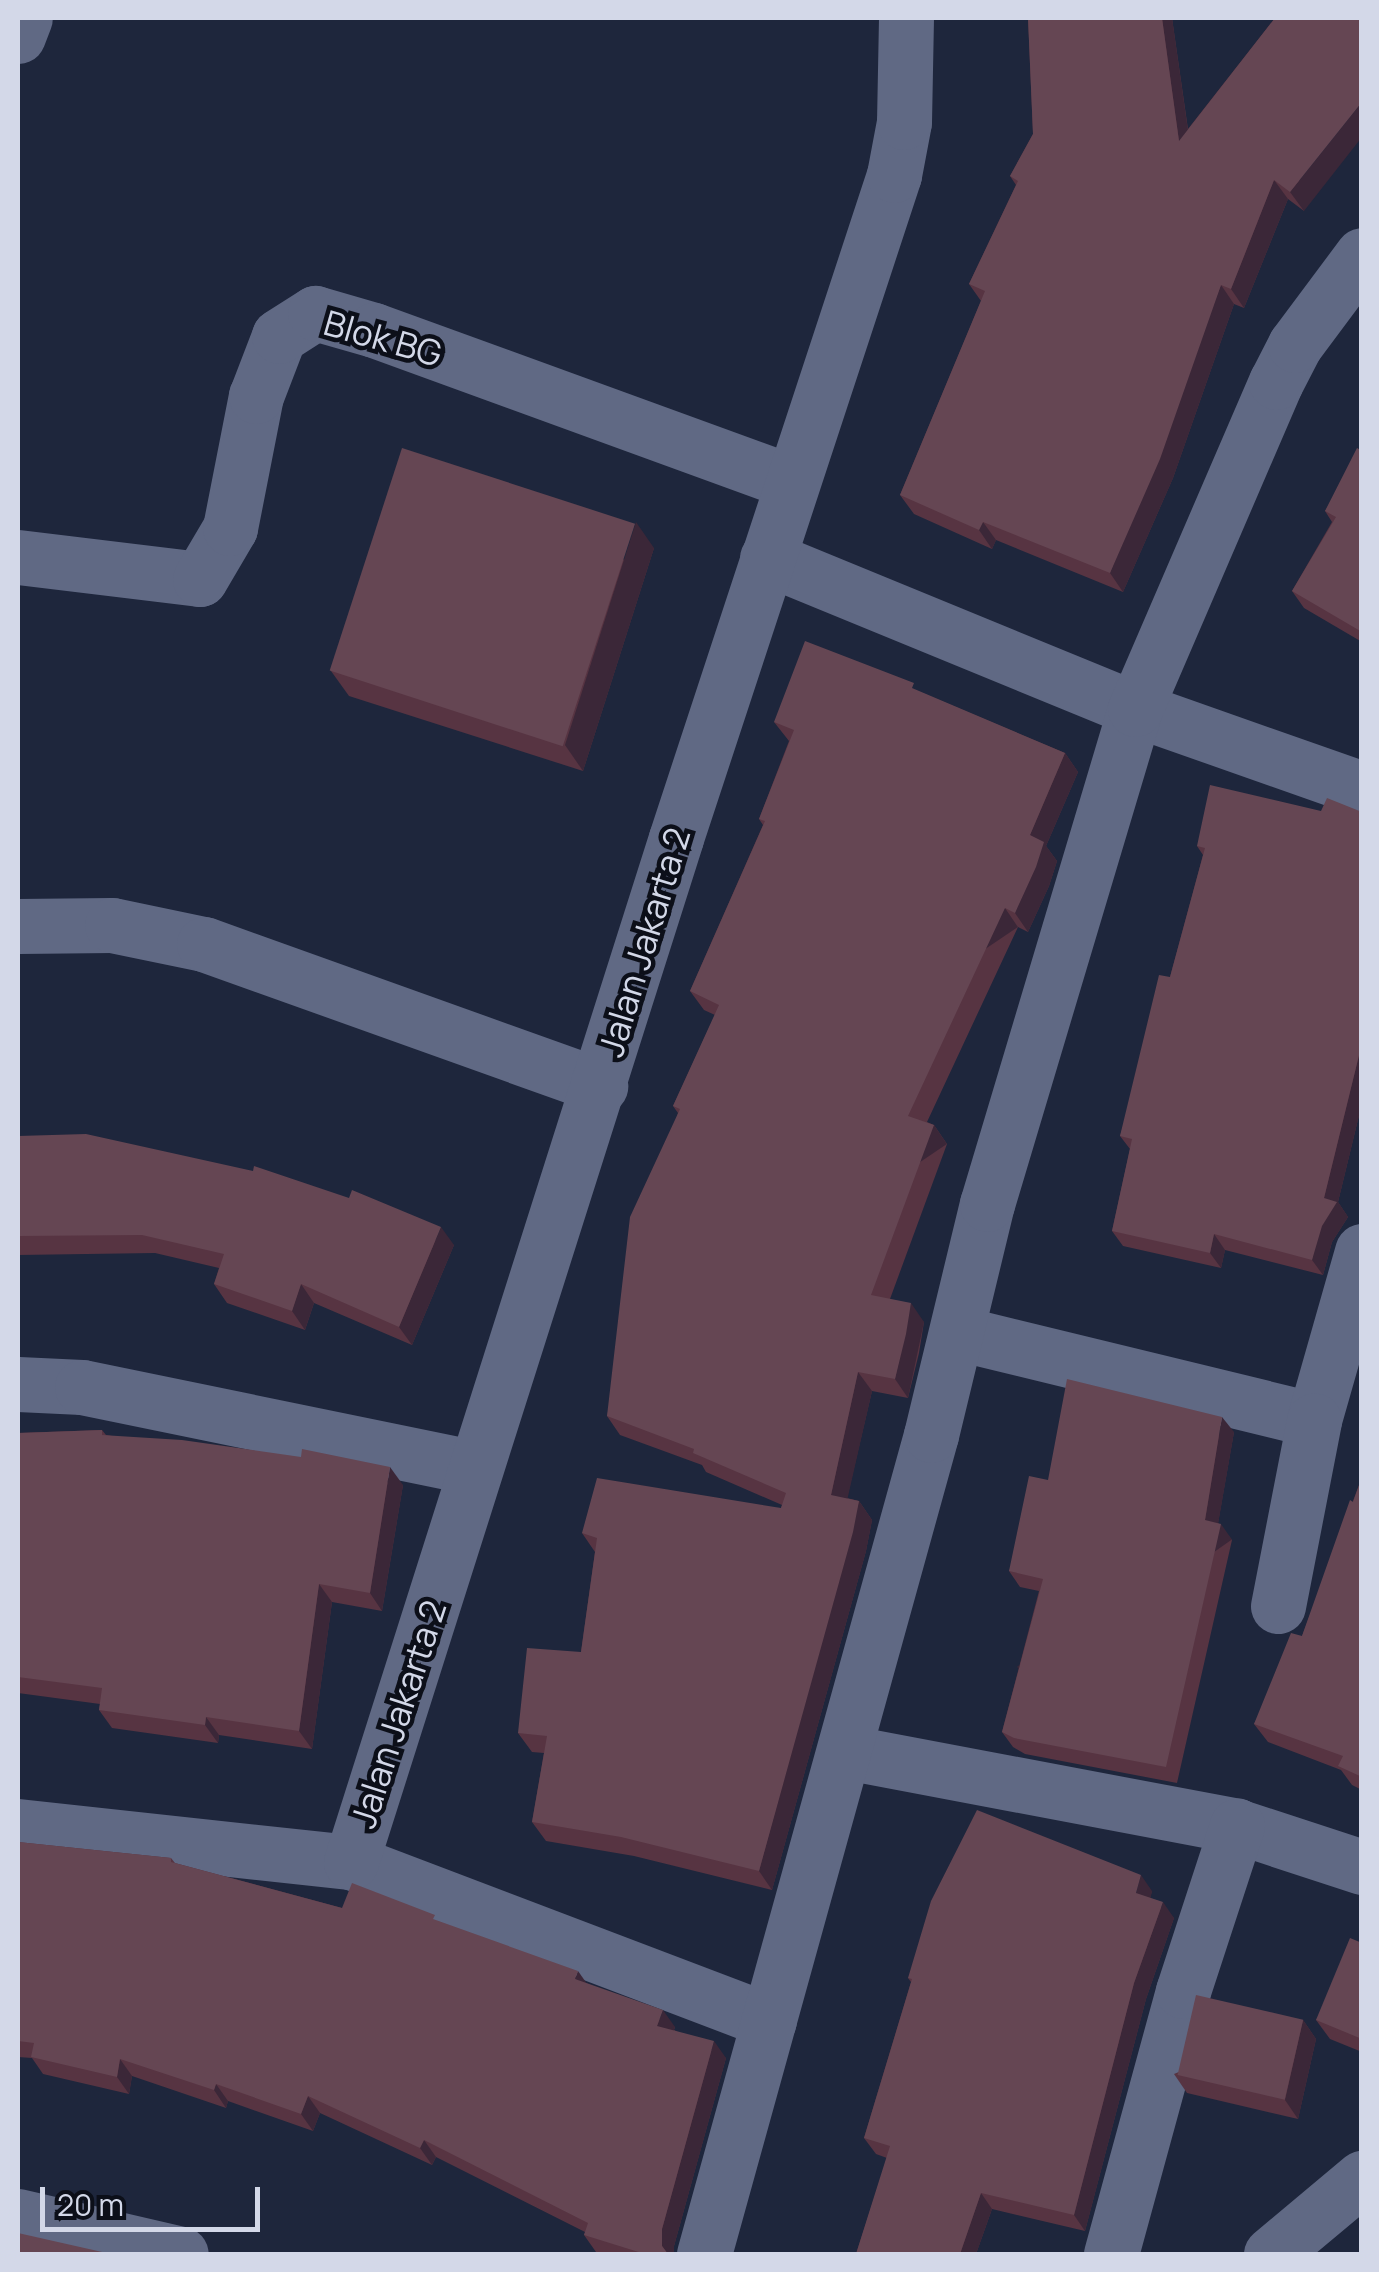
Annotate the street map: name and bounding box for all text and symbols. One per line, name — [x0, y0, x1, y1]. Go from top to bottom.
street label: Blok BG — [319, 301, 447, 375]
street label: Jalan Jakarta 2 — [589, 823, 699, 1061]
street label: Jalan Jakarta 2 — [341, 1595, 455, 1833]
scale bar — [45, 2167, 265, 2229]
text: 20 m — [57, 2184, 124, 2225]

